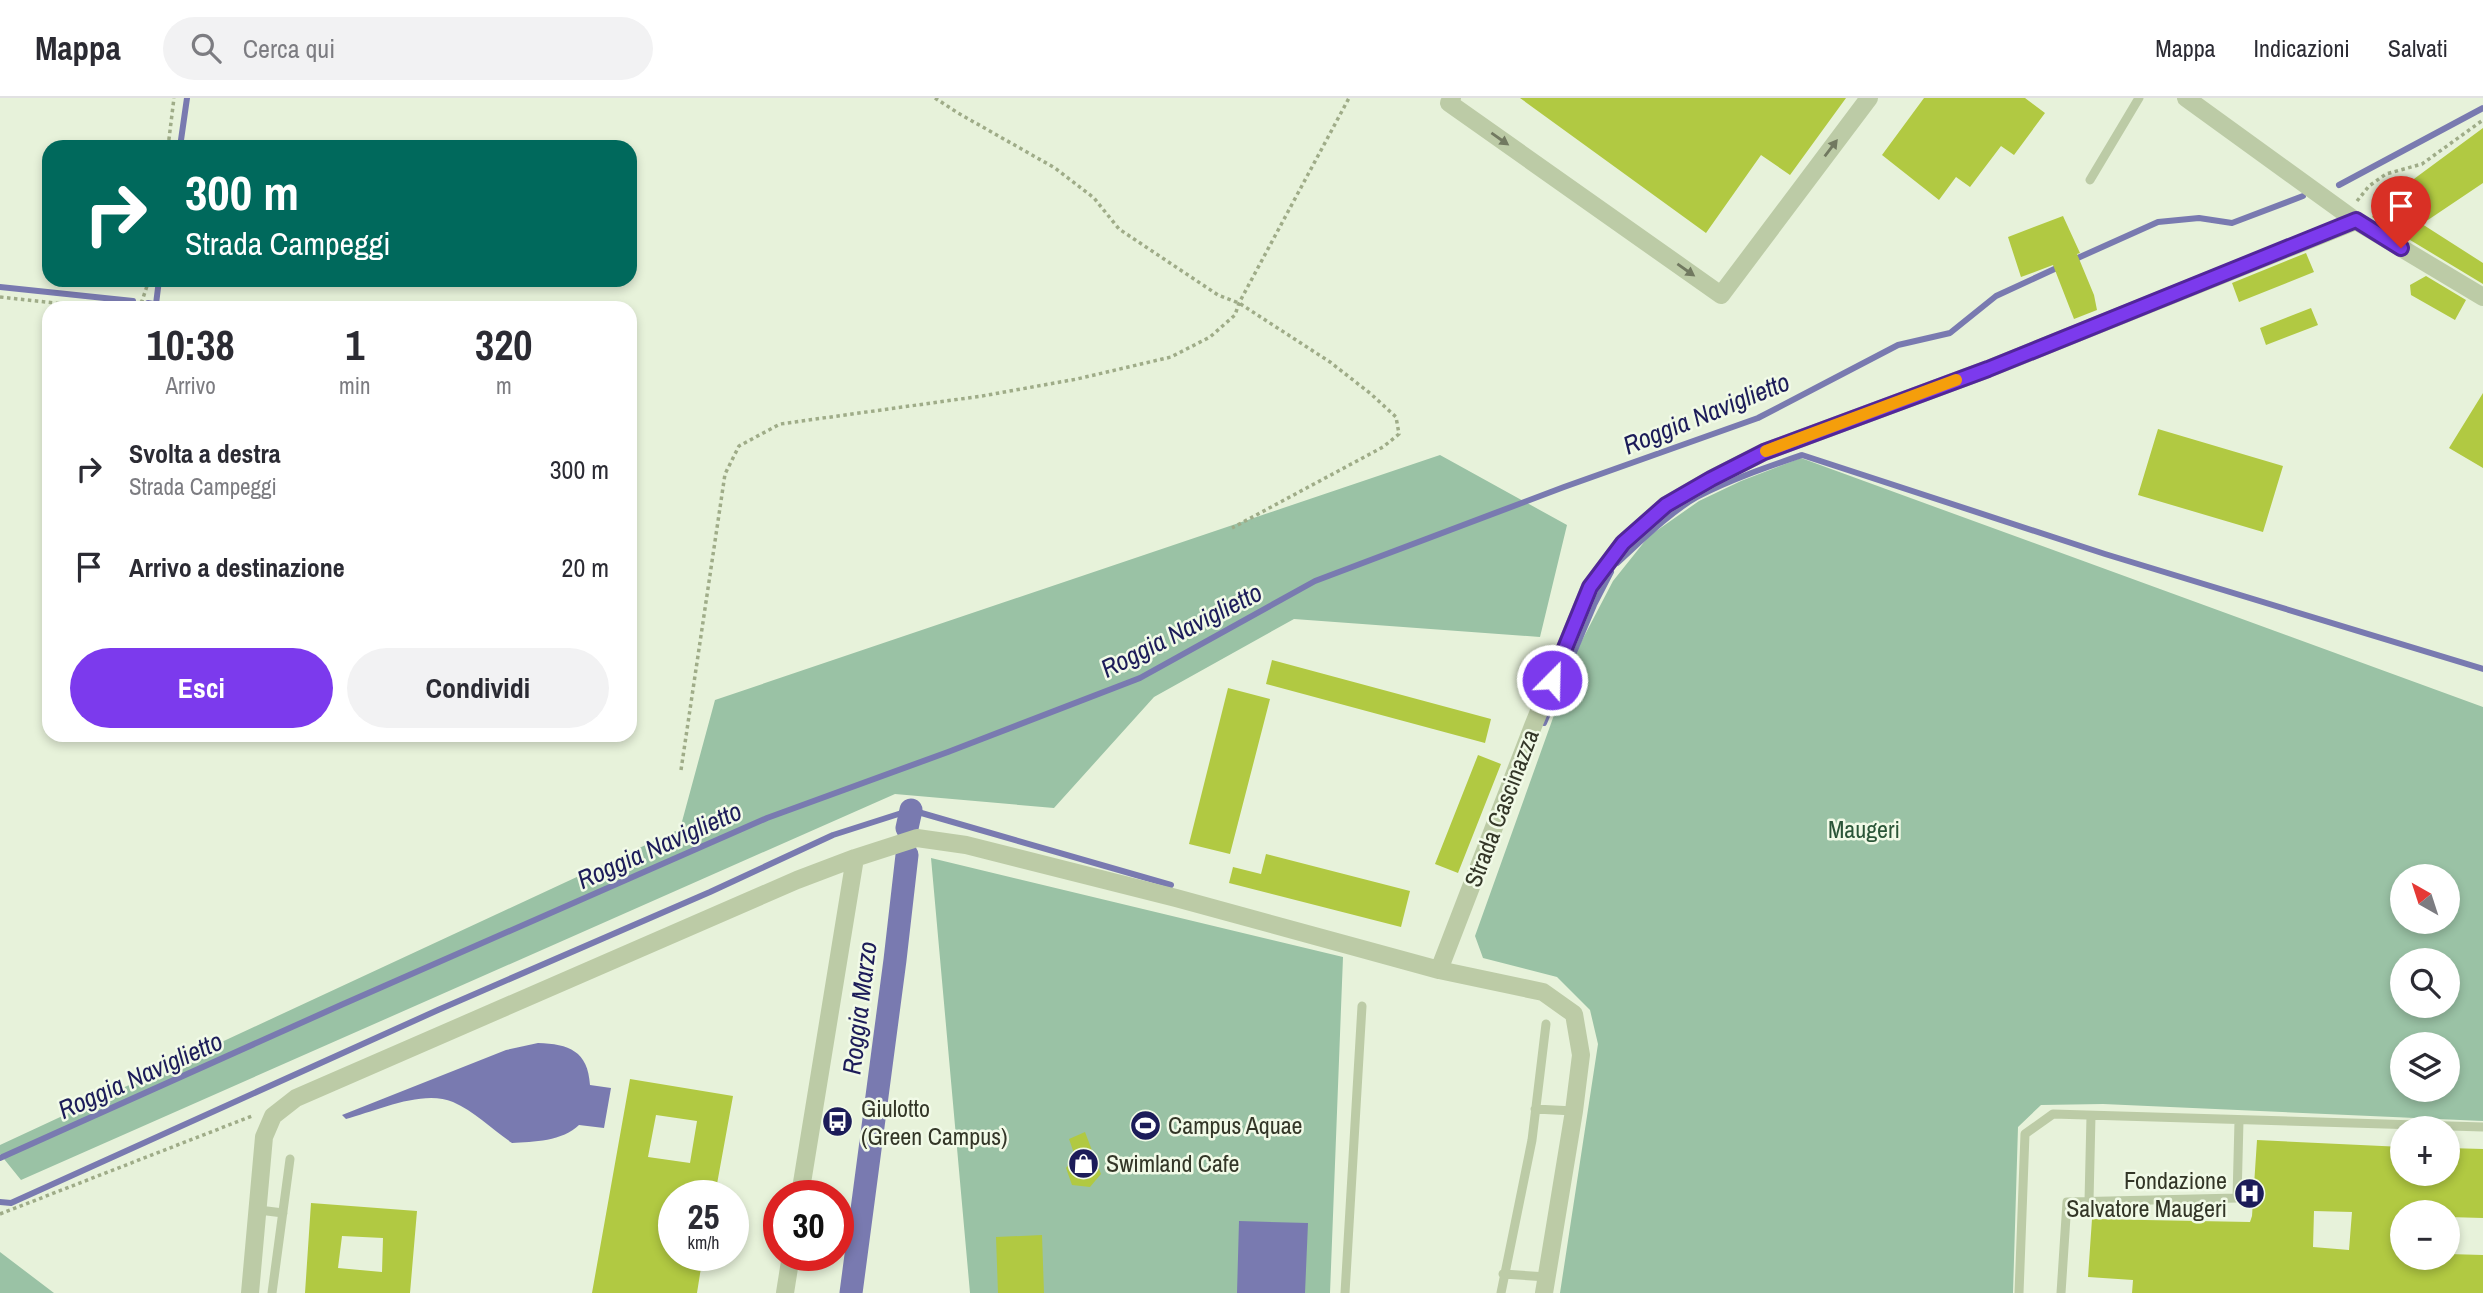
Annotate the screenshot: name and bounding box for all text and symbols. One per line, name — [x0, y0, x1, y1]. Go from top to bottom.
search box — [163, 17, 653, 80]
text: Mappa — [35, 26, 121, 70]
icon: search — [187, 29, 225, 67]
text: Cerca qui — [243, 31, 335, 66]
text: Mappa — [2155, 32, 2216, 64]
text: Indicazioni — [2254, 32, 2350, 64]
text: Salvati — [2388, 32, 2448, 64]
one-way arrow — [1491, 132, 1509, 146]
one-way arrow — [1824, 139, 1838, 157]
text: 300 m — [185, 159, 299, 225]
icon: right — [70, 168, 161, 259]
pin — [2371, 176, 2431, 248]
icon: arrive — [2382, 187, 2420, 225]
text: Strada Campeggi — [185, 222, 391, 265]
one-way arrow — [1677, 263, 1695, 277]
text: 10:38 — [147, 317, 235, 373]
text: 1 — [345, 317, 364, 373]
text: 320 — [475, 317, 533, 373]
water label: Roggia Naviglietto — [1618, 364, 1794, 462]
text: Arrivo — [165, 370, 216, 401]
text: min — [339, 370, 371, 401]
text: m — [496, 370, 512, 401]
text: Svolta a destra — [129, 436, 281, 471]
icon: right — [70, 450, 108, 488]
text: 300 m — [550, 452, 609, 487]
text: Strada Campeggi — [129, 471, 277, 502]
icon: arrive — [70, 548, 108, 586]
text: Arrivo a destinazione — [129, 550, 345, 585]
text: 20 m — [562, 550, 609, 585]
water label: Roggia Naviglietto — [1094, 574, 1268, 686]
position arrow — [1515, 643, 1589, 717]
button: Esci — [70, 648, 333, 728]
button: Condividi — [347, 648, 609, 728]
street label: Strada Cascinazza — [1456, 725, 1546, 891]
water label: Roggia Naviglietto — [571, 793, 747, 897]
park label: Maugeri — [1828, 813, 1900, 845]
north arrow — [2390, 864, 2460, 934]
map controls — [2390, 864, 2460, 1270]
water label: Roggia Marzo — [833, 939, 885, 1077]
button: search — [2390, 948, 2460, 1018]
water label: Roggia Naviglietto — [52, 1023, 228, 1127]
button: layers — [2390, 1032, 2460, 1102]
place label: Giulotto (Green Campus) — [861, 1092, 1008, 1152]
bus stop icon: Giulotto (Green Campus) — [821, 1105, 855, 1139]
sports icon: Campus Aquae — [1128, 1108, 1162, 1142]
place label: Campus Aquae — [1168, 1109, 1303, 1141]
button: + — [2390, 1116, 2460, 1186]
shop icon: Swimland Cafe — [1066, 1146, 1100, 1180]
place label: Swimland Cafe — [1106, 1147, 1239, 1179]
place label: Fondazione Salvatore Maugeri — [2066, 1164, 2227, 1224]
hospital icon: Fondazione Salvatore Maugeri — [2233, 1177, 2267, 1211]
speed limit sign: 30 — [763, 1180, 854, 1271]
text: 25 — [688, 1193, 719, 1240]
button: − — [2390, 1200, 2460, 1270]
text: km/h — [688, 1230, 720, 1255]

